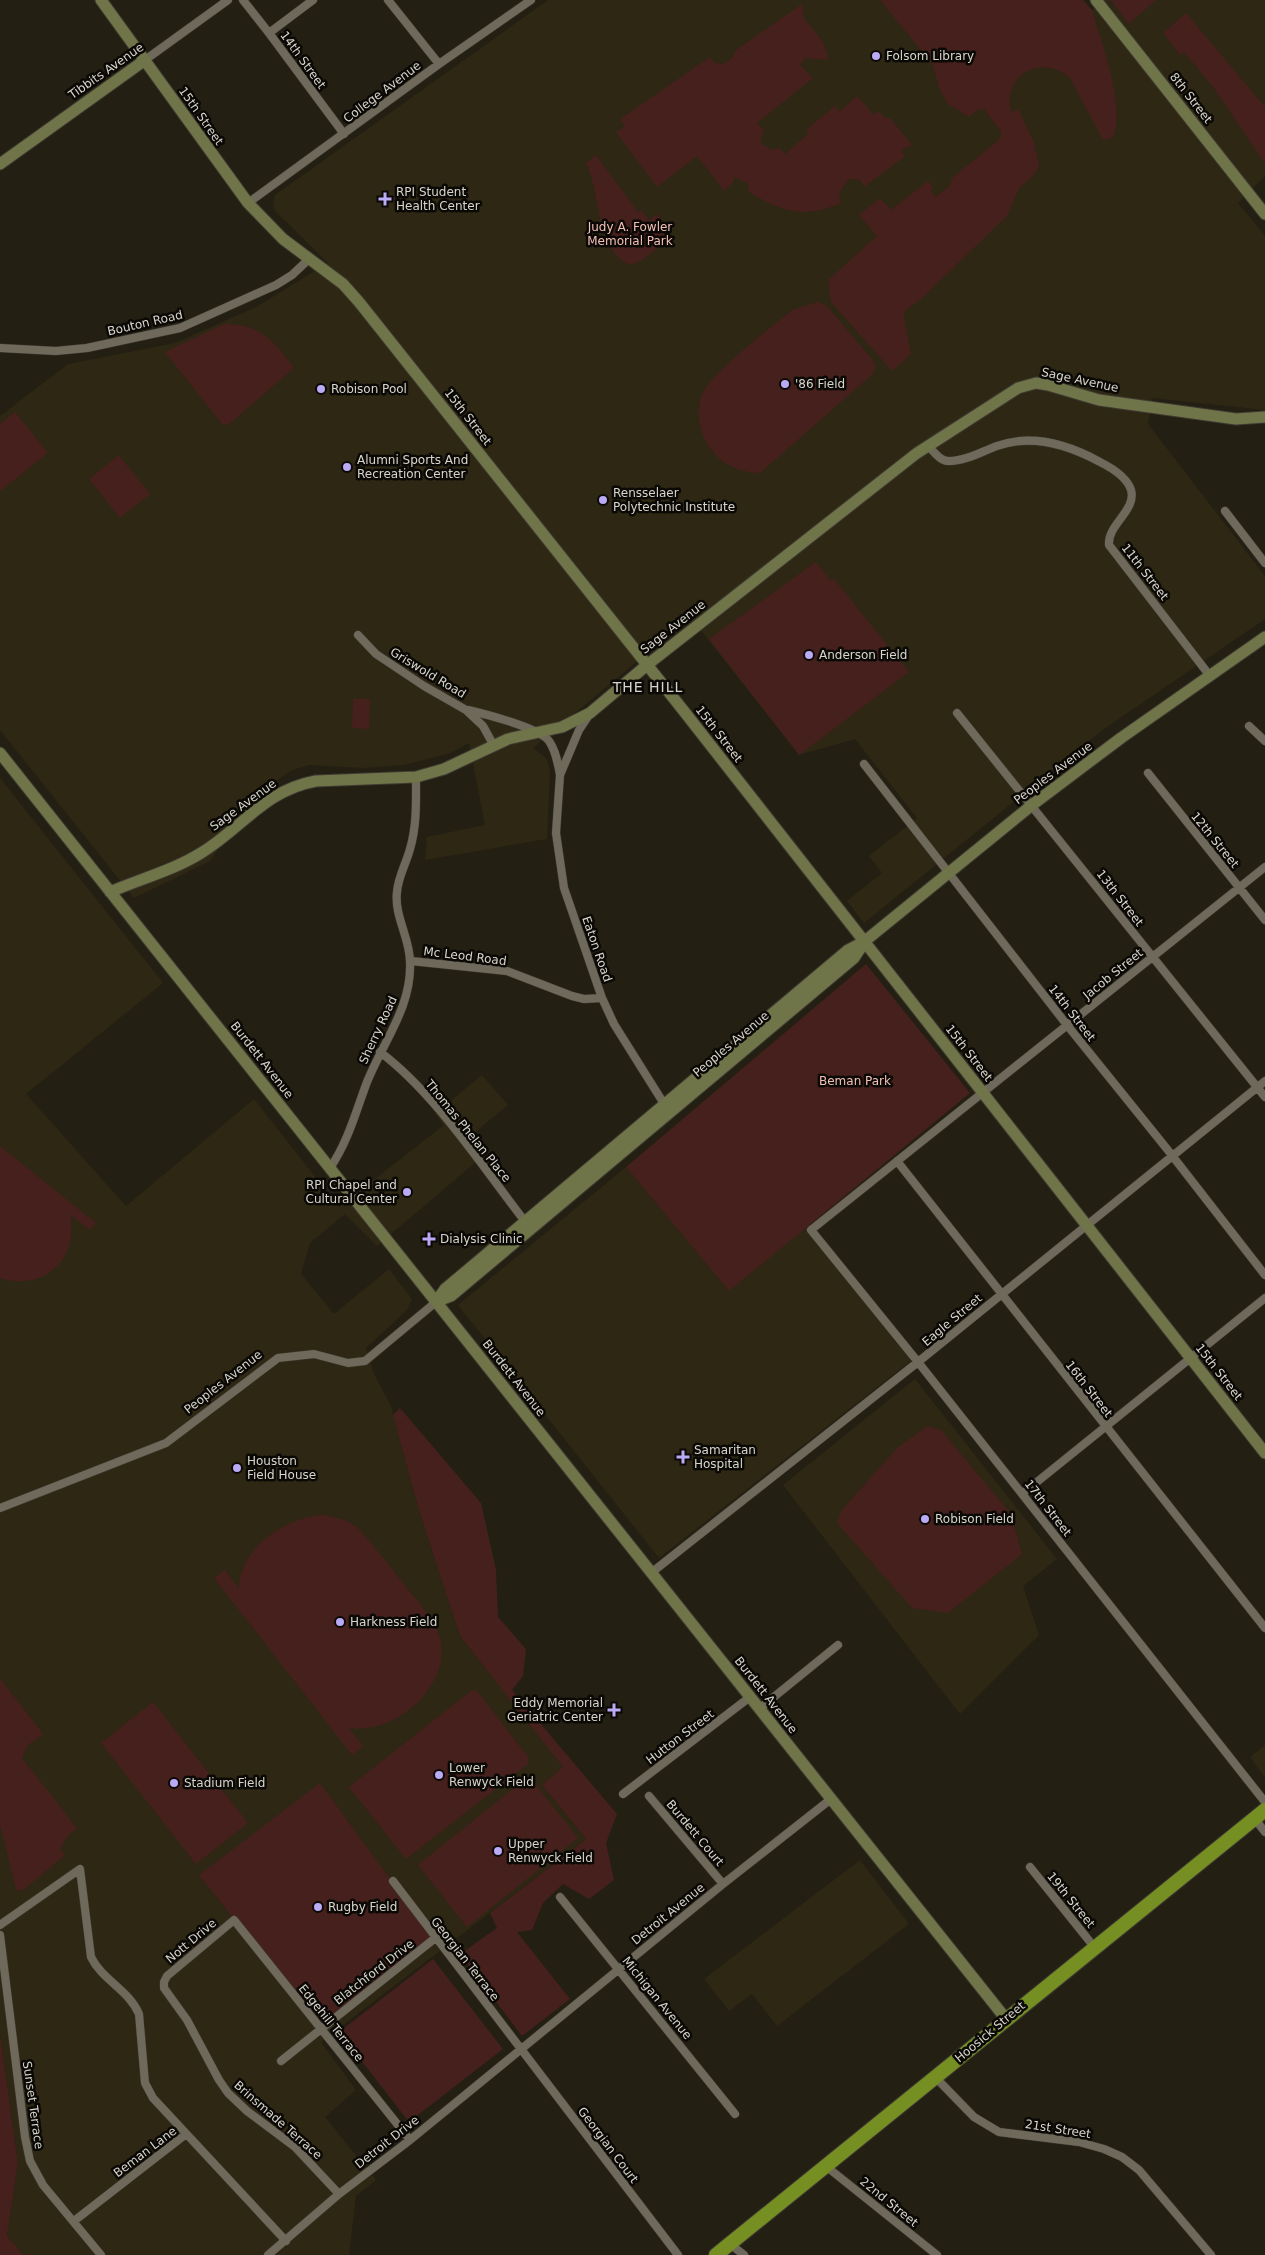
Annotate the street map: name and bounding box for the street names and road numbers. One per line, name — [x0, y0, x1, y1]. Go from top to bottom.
street label: 14th Street — [277, 28, 329, 92]
street label: Tibbits Avenue — [65, 40, 146, 103]
street label: College Avenue — [341, 58, 423, 126]
street label: 8th Street — [1167, 70, 1215, 126]
street label: 15th Street — [176, 84, 226, 148]
street label: Bouton Road — [106, 308, 184, 338]
street label: Sage Avenue — [1040, 365, 1120, 395]
street label: 15th Street — [442, 386, 495, 448]
street label: 11th Street — [1119, 541, 1172, 603]
street label: Sage Avenue — [638, 597, 708, 657]
street label: Griswold Road — [388, 645, 468, 701]
street label: 15th Street — [693, 703, 746, 765]
street label: Peoples Avenue — [1011, 739, 1095, 807]
street label: Sage Avenue — [207, 776, 279, 834]
street label: 12th Street — [1188, 809, 1242, 871]
street label: 13th Street — [1094, 867, 1147, 929]
street label: Eaton Road — [579, 914, 615, 984]
street label: Mc Leod Road — [423, 944, 507, 968]
street label: Jacob Street — [1080, 945, 1146, 1003]
street label: 14th Street — [1046, 982, 1099, 1044]
street label: Sherry Road — [356, 994, 400, 1066]
street label: Peoples Avenue — [690, 1008, 772, 1080]
street label: Burdett Avenue — [228, 1019, 296, 1101]
street label: 15th Street — [943, 1022, 996, 1084]
street label: Thomas Phelan Place — [422, 1076, 514, 1185]
street label: Eagle Street — [919, 1291, 985, 1349]
street label: Burdett Avenue — [480, 1337, 548, 1419]
street label: 15th Street — [1193, 1341, 1246, 1403]
street label: Peoples Avenue — [181, 1347, 265, 1417]
street label: 16th Street — [1063, 1358, 1116, 1420]
street label: 17th Street — [1022, 1477, 1075, 1539]
street label: Burdett Avenue — [732, 1654, 800, 1736]
street label: Hutton Street — [643, 1707, 717, 1767]
street label: Burdett Court — [663, 1797, 727, 1869]
street label: 19th Street — [1044, 1869, 1098, 1931]
street label: Detroit Avenue — [629, 1880, 707, 1948]
street label: Georgian Terrace — [428, 1914, 502, 2004]
street label: Nott Drive — [163, 1916, 219, 1966]
street label: Blatchford Drive — [331, 1936, 417, 2008]
street label: Michigan Avenue — [619, 1954, 695, 2042]
street label: Edgehill Terrace — [296, 1982, 366, 2064]
street label: Hoosick Street — [952, 1998, 1028, 2065]
street label: Sunset Terrace — [20, 2060, 46, 2150]
street label: Brinsmade Terrace — [231, 2078, 325, 2162]
street label: Georgian Court — [575, 2104, 641, 2186]
street label: Detroit Drive — [352, 2113, 422, 2171]
street label: 21st Street — [1024, 2117, 1092, 2141]
street label: Beman Lane — [111, 2124, 179, 2180]
street label: 22nd Street — [857, 2174, 921, 2230]

